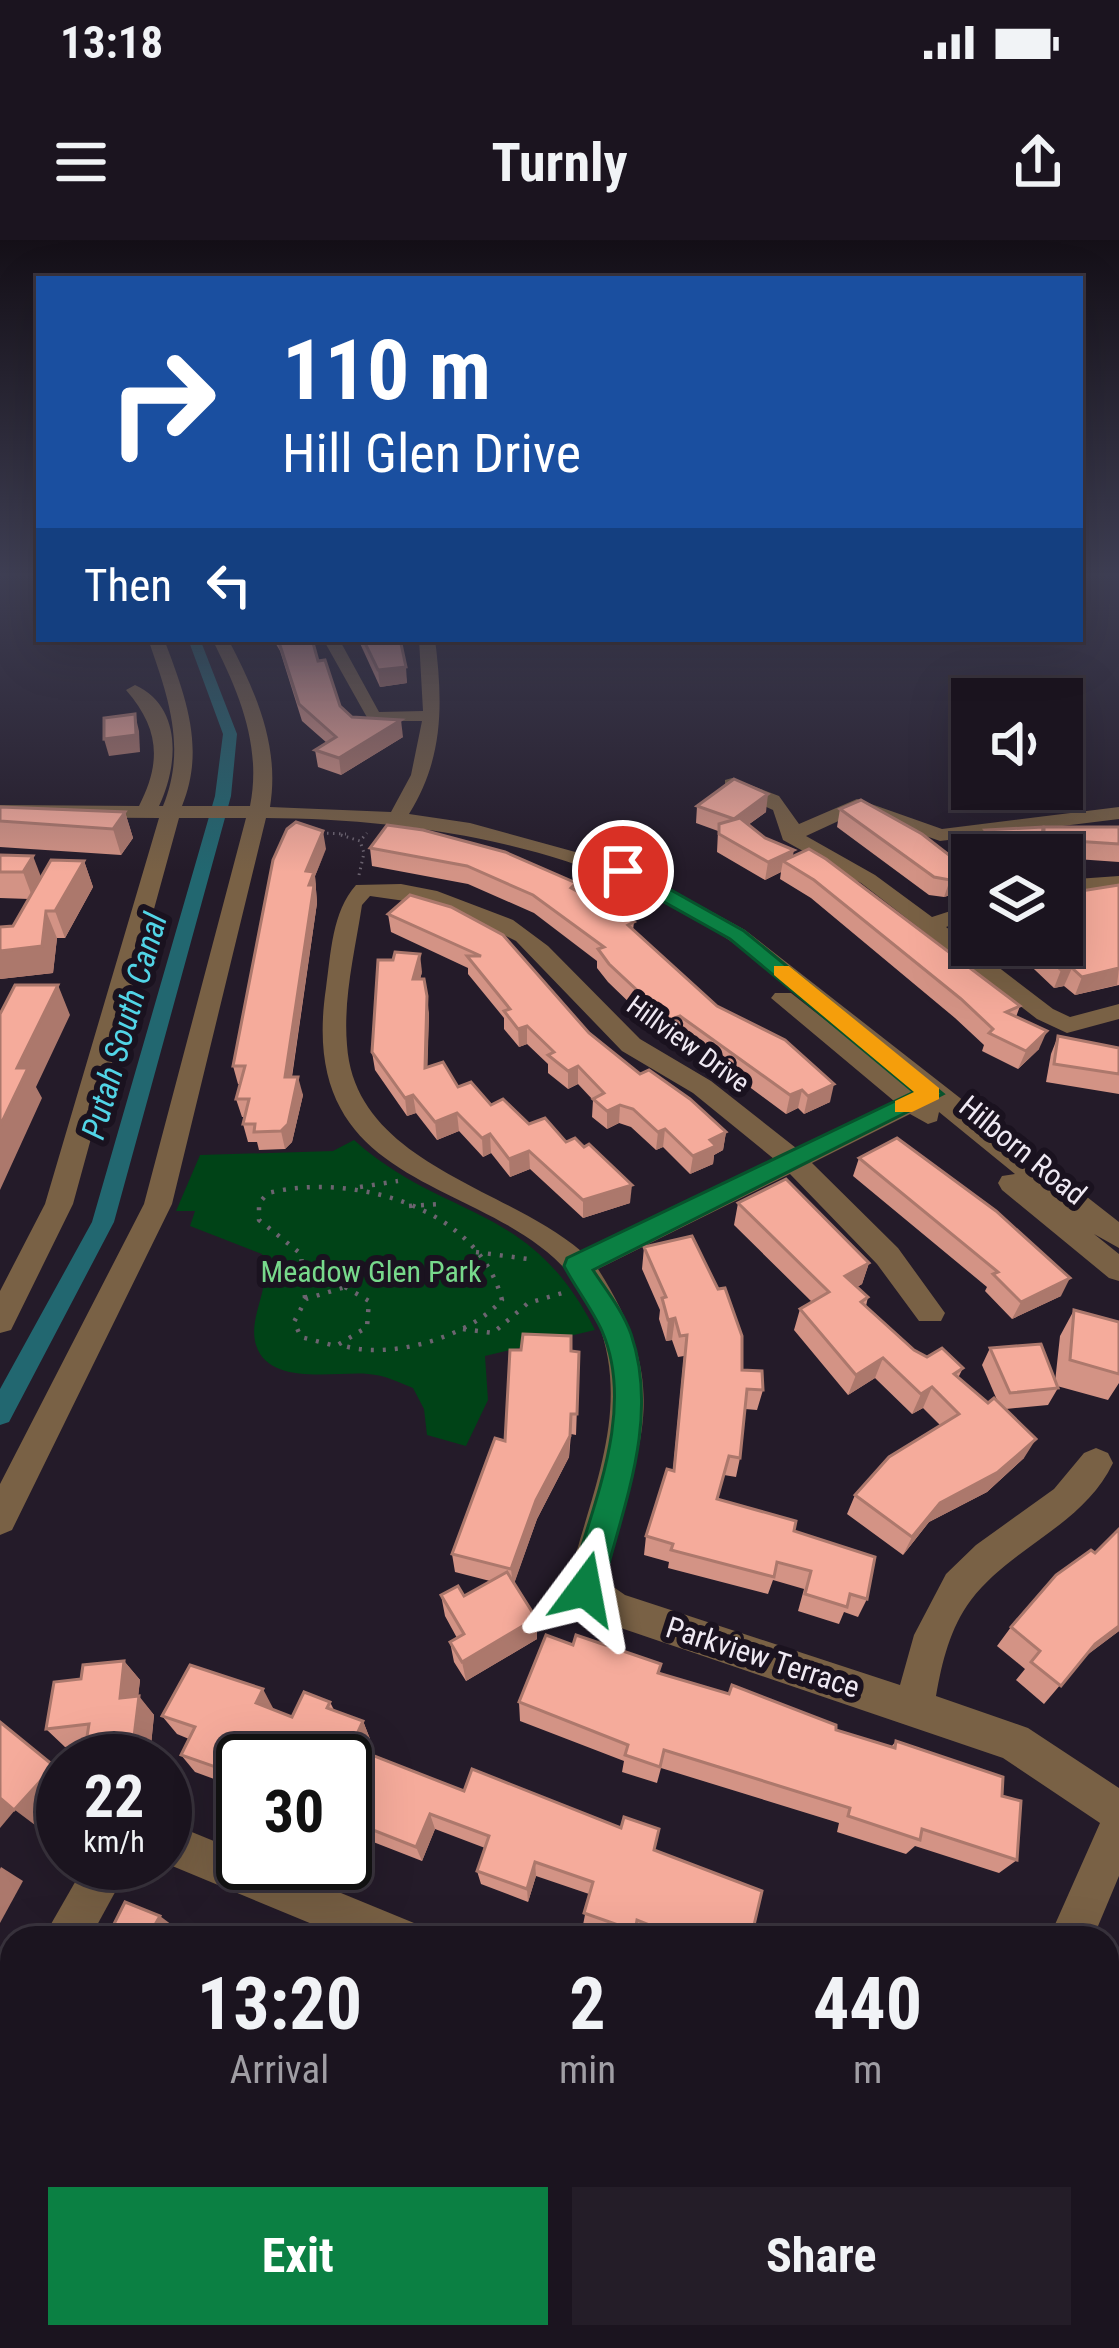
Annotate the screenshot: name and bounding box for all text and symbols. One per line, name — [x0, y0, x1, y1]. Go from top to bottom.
text: 13:18 — [60, 16, 163, 69]
icon: menu — [48, 129, 114, 195]
icon: share — [1005, 129, 1071, 195]
text: Turnly — [491, 131, 628, 194]
text: 110 m — [282, 321, 491, 420]
icon: right — [84, 324, 240, 480]
text: Hill Glen Drive — [282, 422, 581, 485]
icon: left — [196, 552, 262, 618]
text: Then — [84, 559, 172, 612]
map controls — [951, 678, 1083, 966]
button: sound — [951, 678, 1083, 810]
pin — [572, 820, 674, 922]
button: layers — [951, 834, 1083, 966]
icon: arrive — [590, 838, 656, 904]
water label: Putah South Canal — [73, 908, 175, 1143]
street label: Hillview Drive — [621, 989, 755, 1099]
street label: Hilborn Road — [953, 1088, 1093, 1212]
park label: Meadow Glen Park — [260, 1254, 482, 1289]
position arrow — [522, 1526, 648, 1652]
street label: Parkview Terrace — [662, 1609, 864, 1705]
speed limit sign: 30 — [216, 1734, 372, 1890]
text: 22 — [84, 1761, 144, 1832]
text: km/h — [83, 1824, 145, 1859]
text: 13:20 — [197, 1962, 362, 2047]
text: 2 — [569, 1962, 606, 2047]
text: 440 — [813, 1962, 922, 2047]
text: Arrival — [230, 2047, 329, 2093]
text: min — [559, 2047, 616, 2093]
text: m — [853, 2047, 882, 2093]
button: Exit — [48, 2187, 548, 2325]
button: Share — [572, 2187, 1071, 2325]

